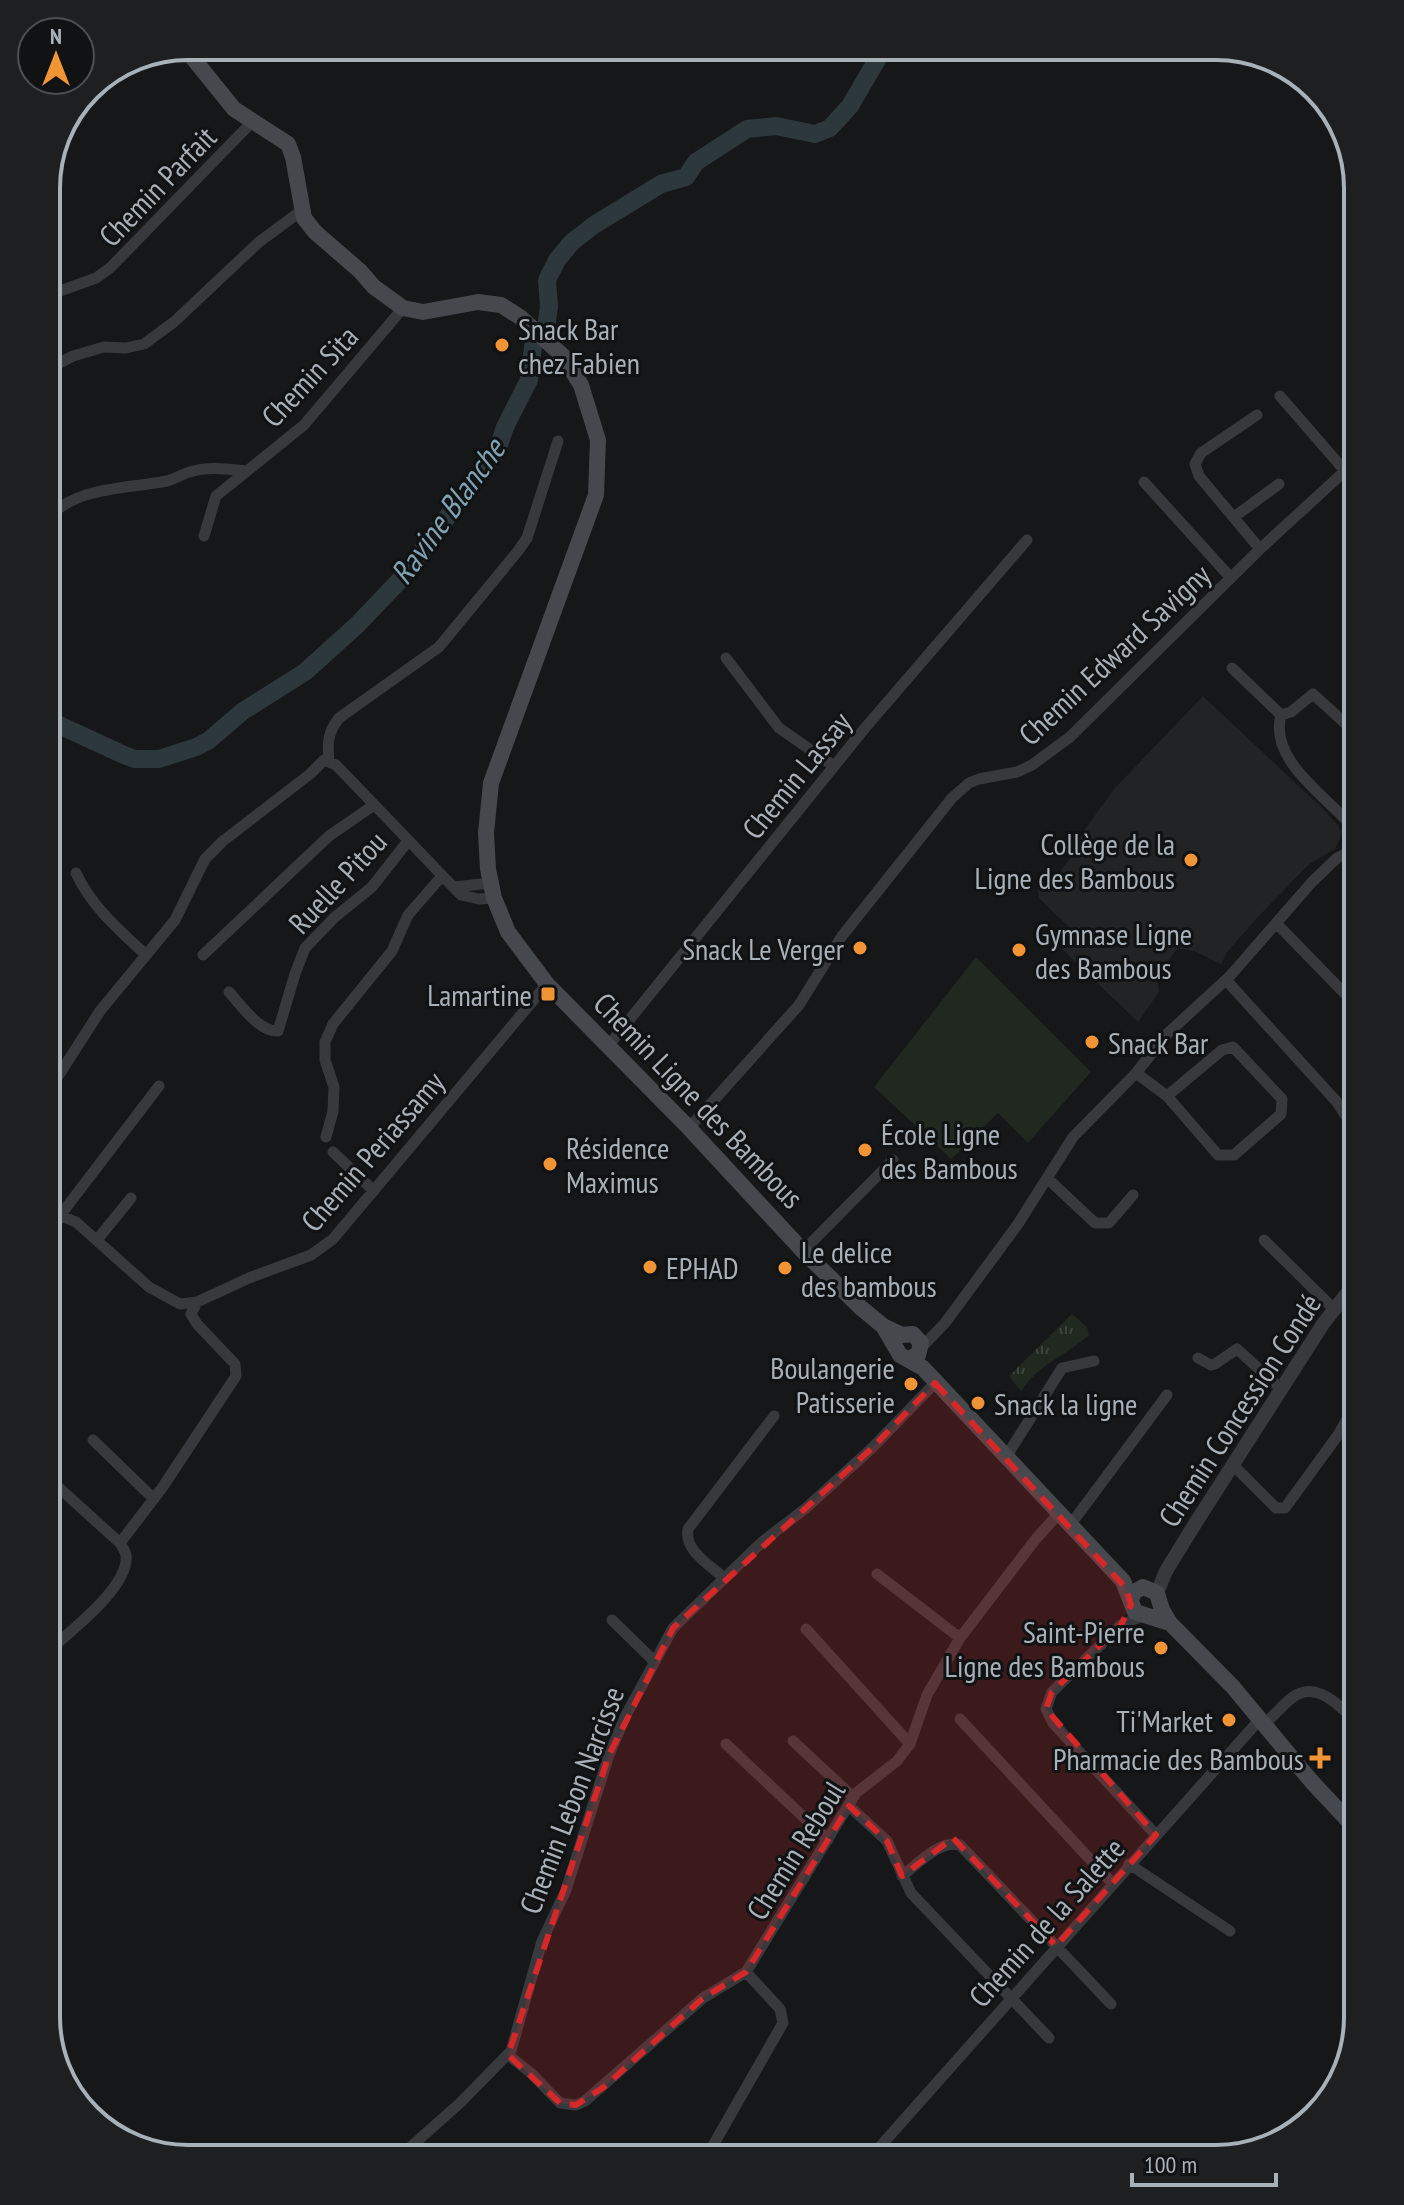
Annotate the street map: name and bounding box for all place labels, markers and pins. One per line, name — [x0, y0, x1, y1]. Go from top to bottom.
place label: Snack Bar chez Fabien — [518, 309, 640, 382]
marker: Snack Bar chez Fabien — [493, 336, 511, 354]
place label: Collège de la Ligne des Bambous — [974, 824, 1175, 897]
marker: Collège de la Ligne des Bambous — [1182, 851, 1200, 869]
place label: Gymnase Ligne des Bambous — [1035, 914, 1192, 987]
place label: Snack Le Verger — [682, 929, 845, 968]
marker: Snack Le Verger — [851, 939, 869, 957]
marker: Gymnase Ligne des Bambous — [1010, 941, 1028, 959]
place label: Lamartine — [427, 975, 532, 1014]
marker: Lamartine — [539, 985, 557, 1003]
place label: Snack Bar — [1108, 1023, 1209, 1062]
marker: Snack Bar — [1083, 1033, 1101, 1051]
place label: École Ligne des Bambous — [881, 1114, 1018, 1187]
place label: Résidence Maximus — [566, 1128, 669, 1201]
marker: École Ligne des Bambous — [856, 1141, 874, 1159]
marker: Résidence Maximus — [541, 1155, 559, 1173]
place label: Le delice des bambous — [801, 1232, 937, 1305]
place label: EPHAD — [666, 1248, 738, 1287]
marker: EPHAD — [641, 1258, 659, 1276]
marker: Le delice des bambous — [776, 1259, 794, 1277]
place label: Boulangerie Patisserie — [770, 1348, 895, 1421]
marker: Boulangerie Patisserie — [902, 1375, 920, 1393]
place label: Snack la ligne — [994, 1384, 1137, 1423]
marker: Snack la ligne — [969, 1394, 987, 1412]
place label: Saint-Pierre Ligne des Bambous — [944, 1612, 1145, 1685]
marker: Saint-Pierre Ligne des Bambous — [1152, 1639, 1170, 1657]
place label: Ti'Market — [1116, 1701, 1214, 1740]
marker: Ti'Market — [1220, 1711, 1238, 1729]
place label: Pharmacie des Bambous — [1053, 1739, 1304, 1778]
marker: Pharmacie des Bambous — [1311, 1749, 1329, 1767]

